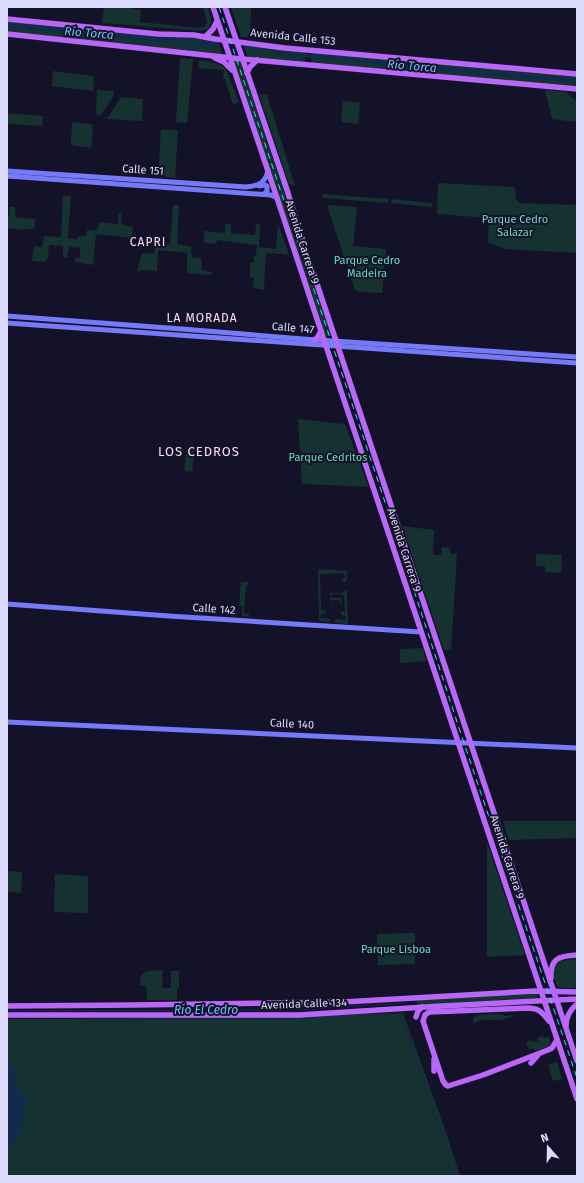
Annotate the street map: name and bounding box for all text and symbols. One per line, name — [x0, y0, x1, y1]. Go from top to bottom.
water label: Río Torca — [64, 24, 114, 42]
street label: Avenida Calle 153 — [250, 26, 336, 48]
water label: Río Torca — [387, 57, 437, 75]
street label: Calle 151 — [122, 162, 164, 178]
street label: Avenida Carrera 9 — [282, 198, 322, 286]
park label: Parque Cedro Salazar — [482, 213, 548, 239]
district label: CAPRI — [130, 235, 166, 249]
park label: Parque Cedro Madeira — [334, 254, 400, 280]
district label: LA MORADA — [166, 311, 238, 325]
street label: Calle 147 — [271, 320, 315, 336]
district label: LOS CEDROS — [158, 444, 240, 459]
park label: Parque Cedritos — [289, 451, 367, 464]
street label: Avenida Carrera 9 — [384, 506, 424, 594]
street label: Calle 142 — [192, 601, 236, 617]
street label: Calle 140 — [270, 716, 314, 732]
street label: Avenida Carrera 9 — [487, 813, 527, 901]
park label: Parque Lisboa — [361, 943, 431, 956]
street label: Avenida Calle 134 — [261, 996, 347, 1012]
water label: Río El Cedro — [174, 1003, 238, 1017]
north arrow — [528, 1127, 568, 1167]
text: N — [539, 1131, 550, 1145]

